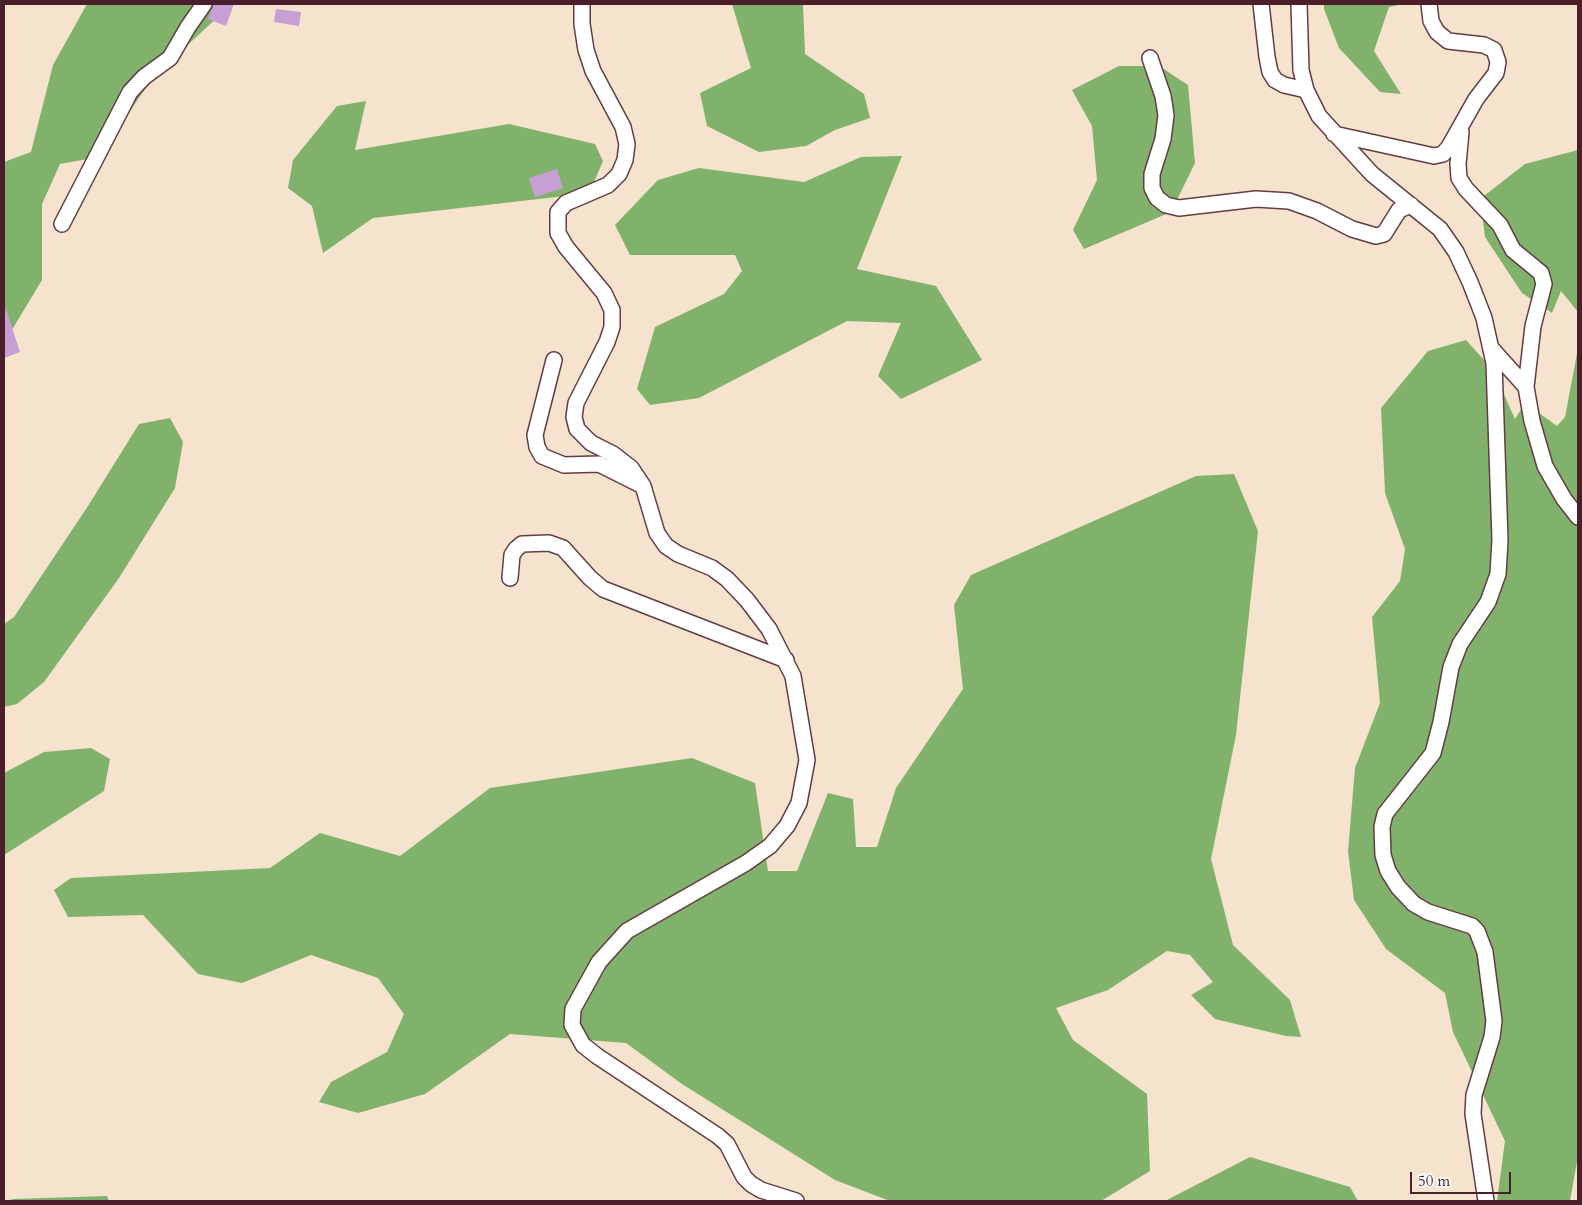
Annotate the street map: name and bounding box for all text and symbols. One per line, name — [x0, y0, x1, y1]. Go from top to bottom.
scale bar — [1412, 1162, 1513, 1194]
text: 50 m — [1418, 1171, 1450, 1191]

